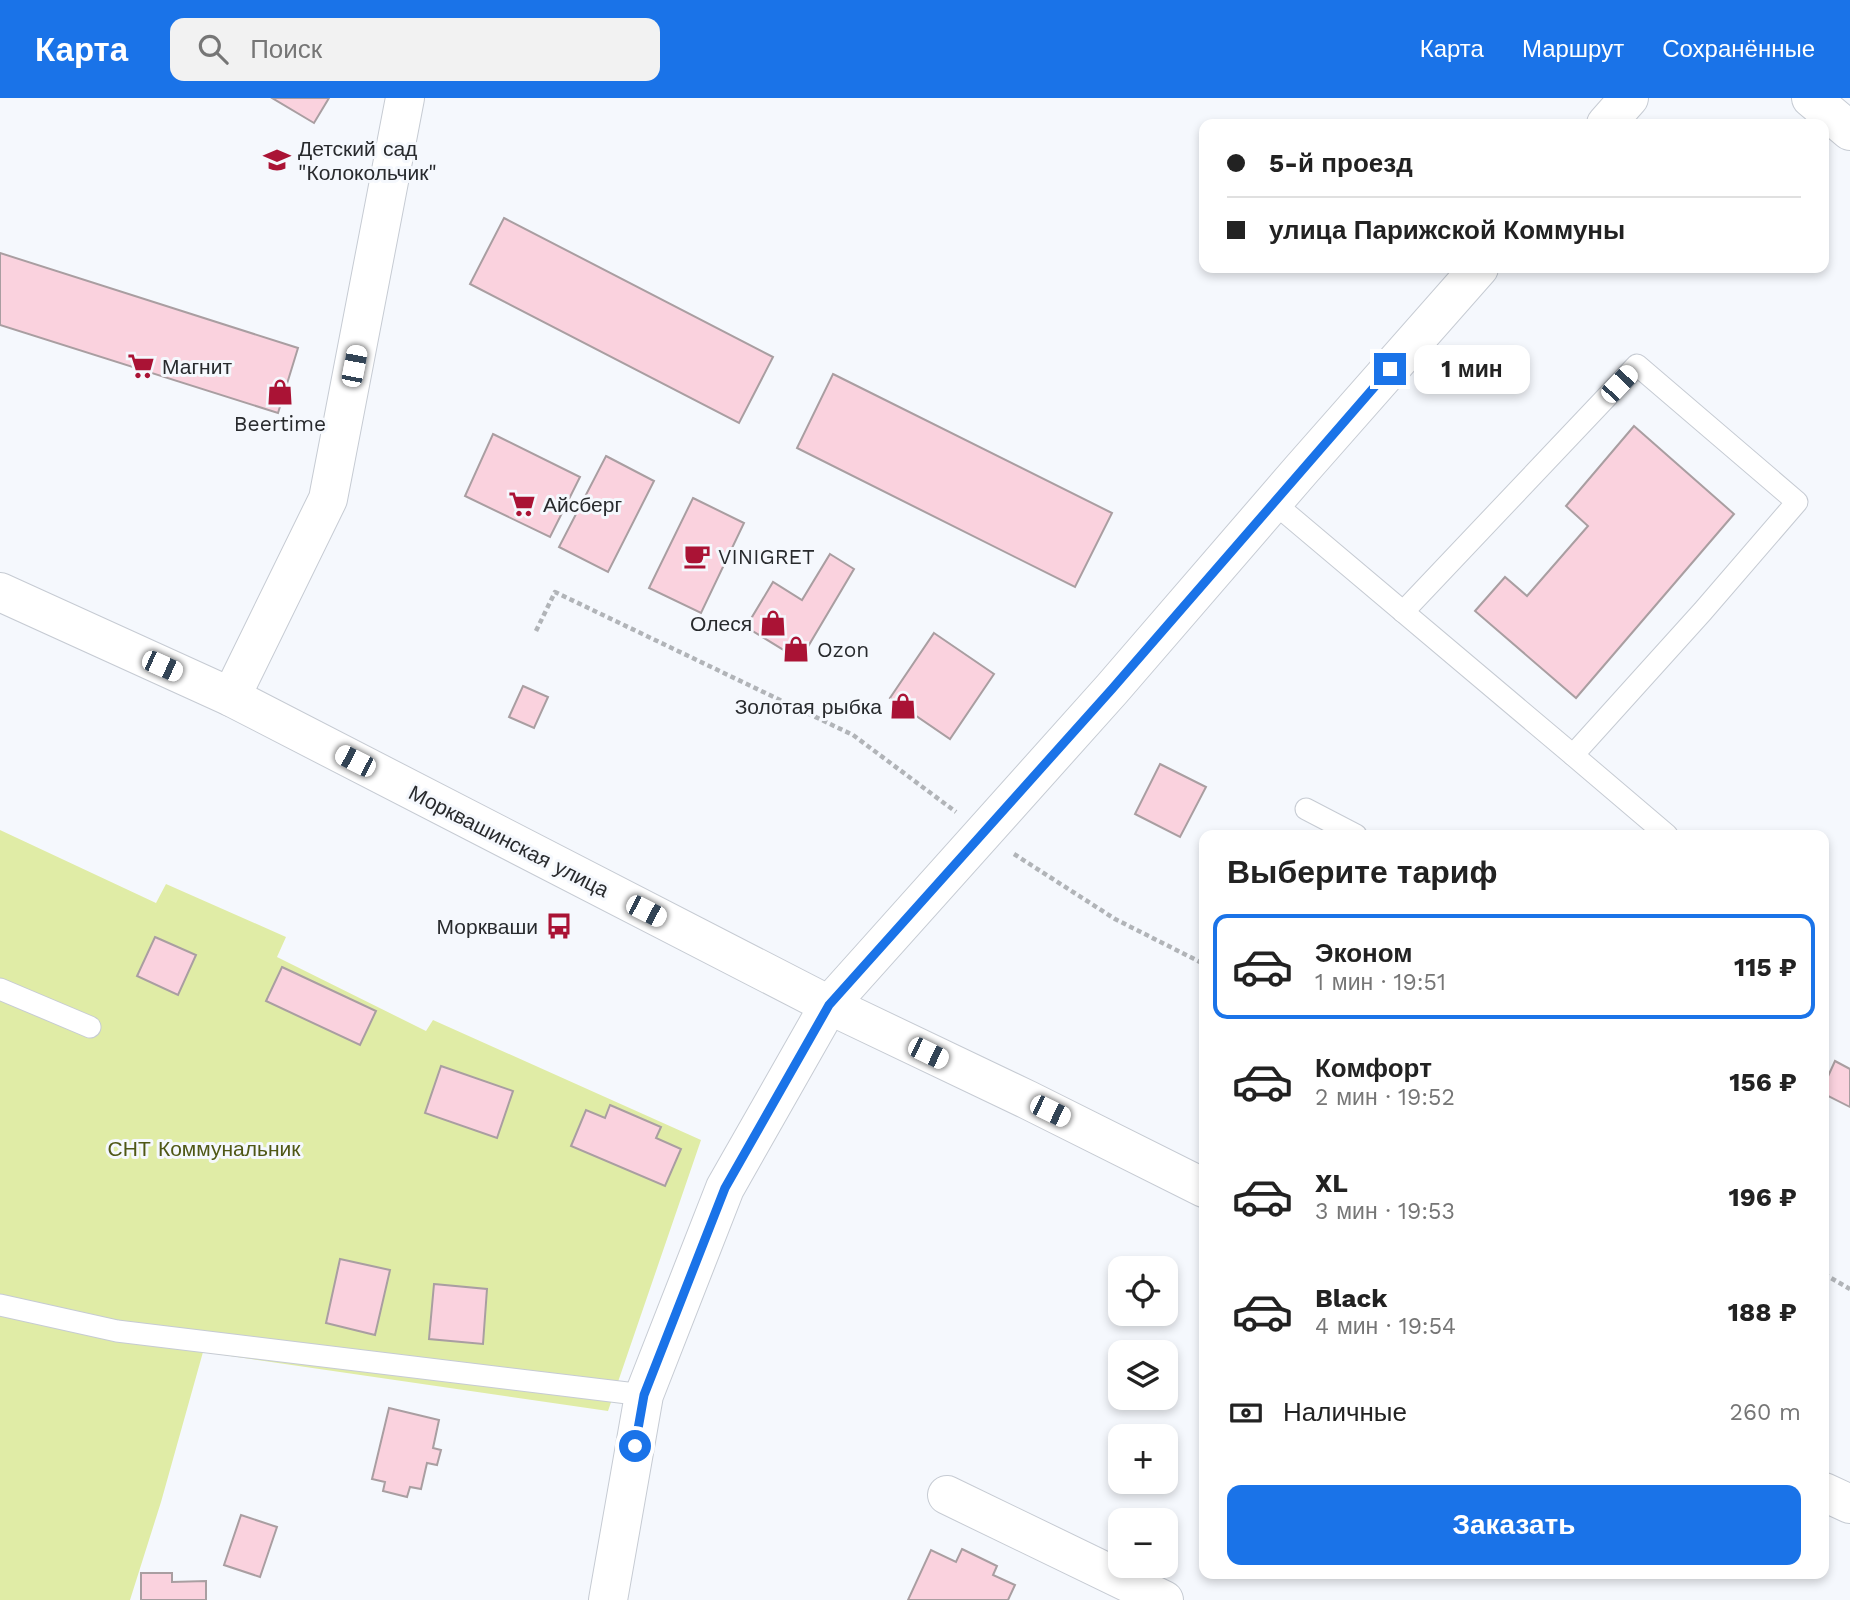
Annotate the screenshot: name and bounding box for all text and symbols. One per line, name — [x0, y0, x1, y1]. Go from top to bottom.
search box — [170, 18, 660, 81]
text: Карта — [35, 30, 128, 69]
icon: search — [194, 30, 232, 68]
text: Поиск — [250, 34, 322, 64]
text: Карта — [1420, 35, 1484, 63]
text: Маршрут — [1522, 35, 1624, 63]
text: Сохранённые — [1662, 35, 1815, 63]
place label: Детский сад "Колокольчик" — [298, 136, 437, 185]
school or university icon: Детский сад "Колокольчик" — [262, 145, 292, 175]
text: 5-й проезд — [1269, 148, 1413, 178]
text: улица Парижской Коммуны — [1269, 215, 1625, 245]
car — [340, 343, 369, 389]
callout: 1 мин — [1414, 344, 1530, 394]
supermarket icon: Магнит — [126, 351, 156, 381]
route end — [1374, 353, 1406, 385]
place label: Магнит — [162, 354, 232, 379]
text: 1 мин — [1441, 356, 1503, 383]
car — [1597, 361, 1642, 407]
shop icon: Beertime — [265, 377, 295, 407]
place label: Beertime — [234, 411, 326, 436]
supermarket icon: Айсберг — [507, 489, 537, 519]
place label: Айсберг — [543, 492, 622, 517]
cafe icon: VINIGRET — [682, 541, 712, 571]
place label: VINIGRET — [718, 544, 815, 569]
shop icon: Олеся — [758, 608, 788, 638]
place label: Олеся — [690, 611, 752, 636]
shop icon: Ozon — [781, 634, 811, 664]
place label: Ozon — [817, 637, 869, 662]
car — [139, 648, 186, 684]
shop icon: Золотая рыбка — [888, 691, 918, 721]
place label: Золотая рыбка — [735, 694, 882, 719]
car — [332, 742, 379, 780]
street label: Морквашинская улица — [405, 780, 613, 902]
text: Выберите тариф — [1227, 853, 1498, 891]
car — [623, 892, 670, 930]
bus stop icon: Моркваши — [544, 911, 574, 941]
place label: Моркваши — [437, 914, 538, 939]
icon: car — [1231, 935, 1294, 998]
text: Эконом — [1315, 938, 1413, 968]
text: 115 ₽ — [1734, 952, 1797, 982]
text: 1 мин · 19:51 — [1315, 969, 1446, 996]
car — [905, 1034, 952, 1072]
icon: car — [1231, 1050, 1294, 1113]
text: Комфорт — [1315, 1053, 1432, 1083]
text: 156 ₽ — [1729, 1067, 1797, 1097]
text: 2 мин · 19:52 — [1315, 1084, 1455, 1111]
car — [1027, 1092, 1074, 1130]
park label: СНТ Коммунальник — [108, 1136, 301, 1161]
icon: car — [1231, 1165, 1294, 1228]
text: XL — [1315, 1168, 1348, 1198]
text: 196 ₽ — [1728, 1182, 1797, 1212]
text: 3 мин · 19:53 — [1315, 1198, 1455, 1225]
map controls — [1108, 1256, 1178, 1578]
button: locate — [1108, 1256, 1178, 1326]
icon: car — [1231, 1280, 1294, 1343]
text: Black — [1315, 1283, 1387, 1313]
text: 188 ₽ — [1728, 1297, 1797, 1327]
text: 4 мин · 19:54 — [1315, 1313, 1456, 1340]
button: layers — [1108, 1340, 1178, 1410]
icon: cash — [1227, 1394, 1265, 1432]
text: Наличные — [1283, 1397, 1407, 1427]
text: 260 m — [1730, 1399, 1801, 1426]
button: + — [1108, 1424, 1178, 1494]
route start — [619, 1430, 651, 1462]
button: Заказать — [1227, 1485, 1801, 1565]
button: − — [1108, 1508, 1178, 1578]

